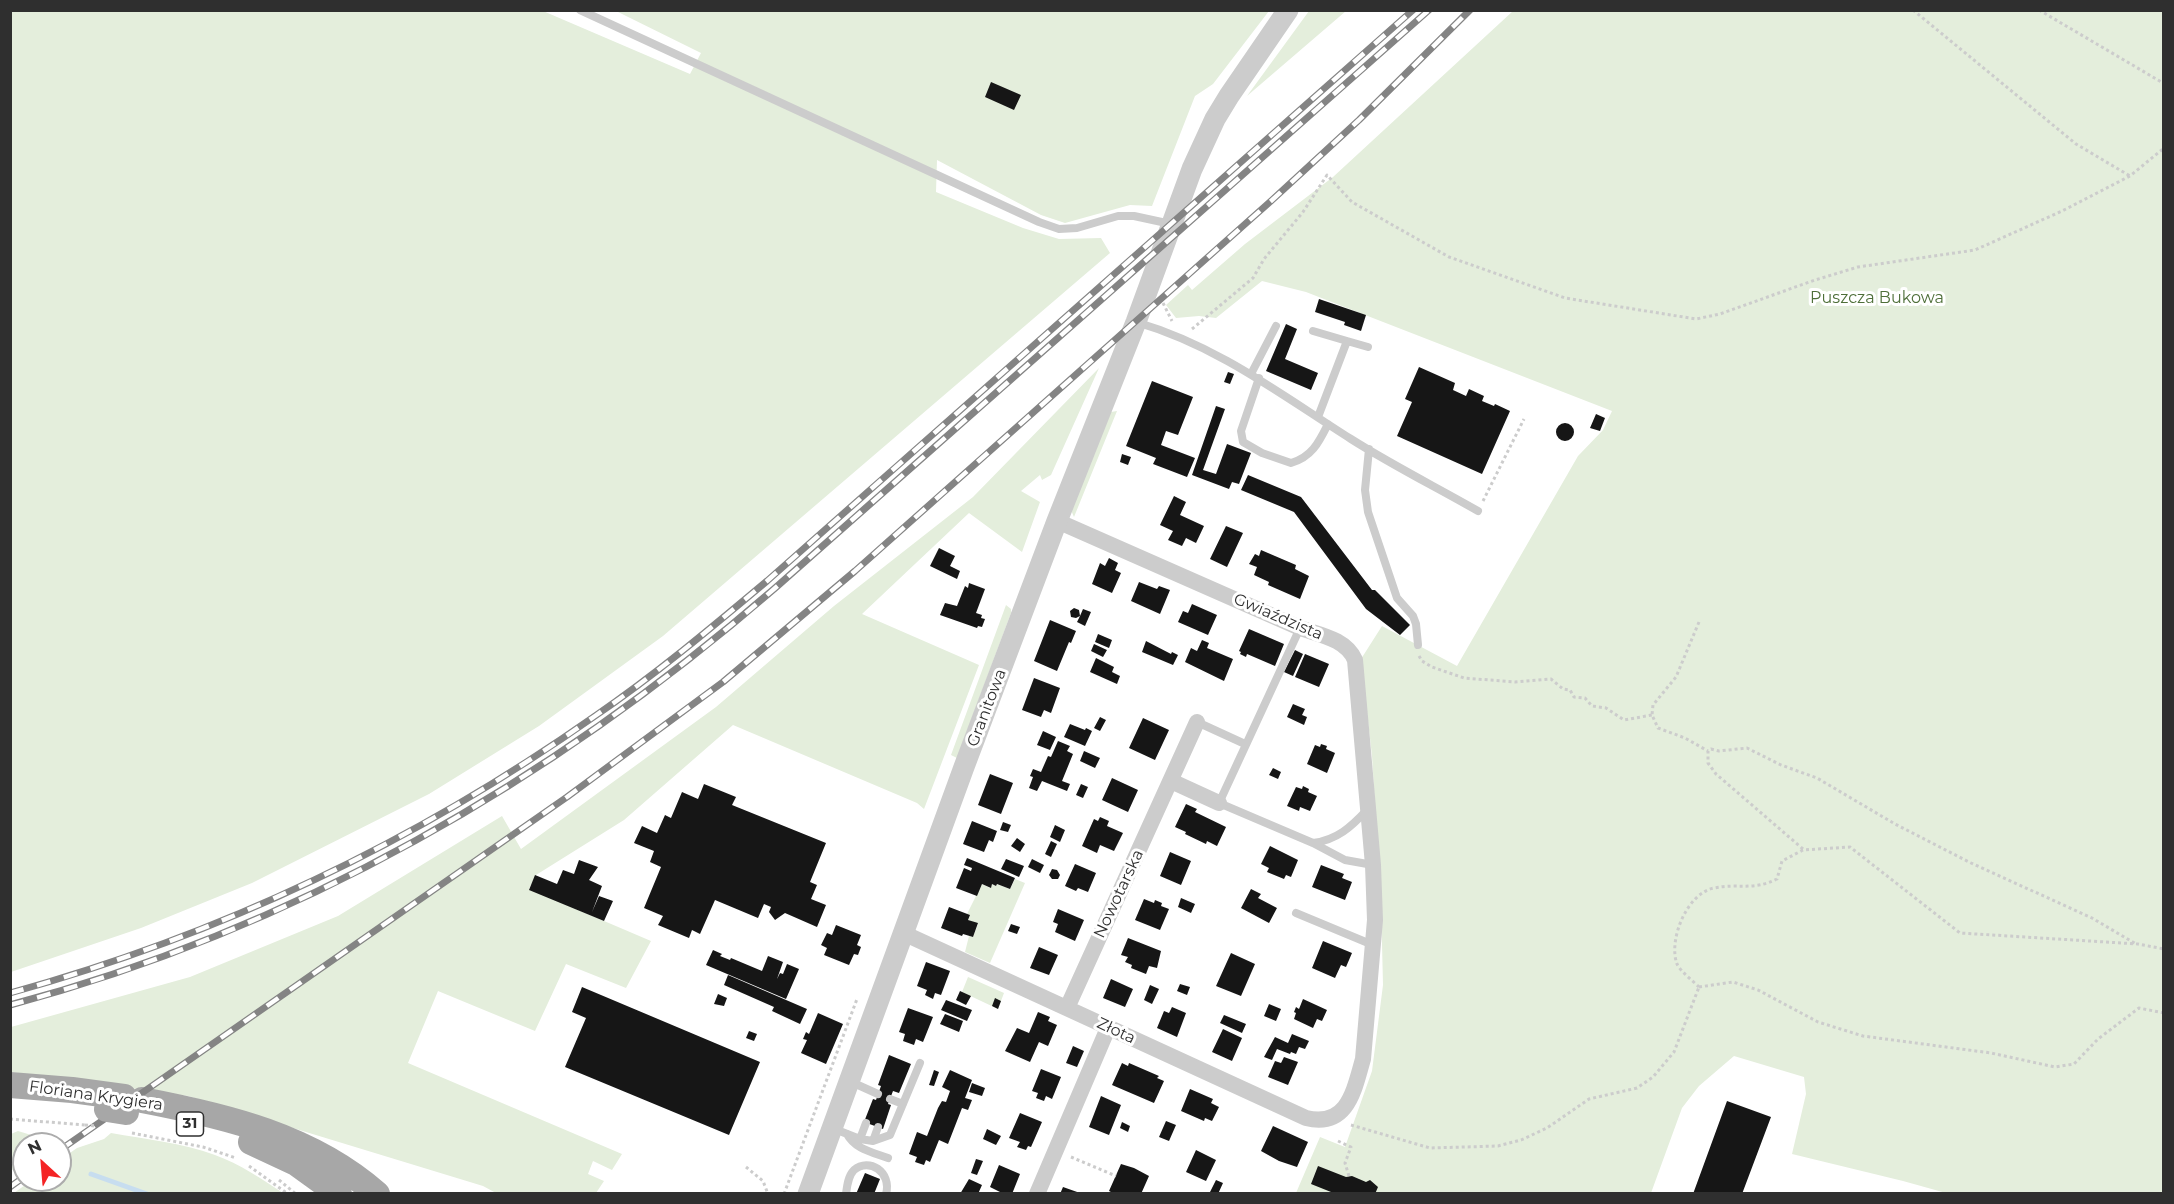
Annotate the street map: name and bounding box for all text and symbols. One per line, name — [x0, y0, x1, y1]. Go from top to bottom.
park label: Puszcza Bukowa — [1810, 288, 1944, 308]
street label: Gwiaździsta — [1231, 590, 1325, 644]
street label: Granitowa — [963, 666, 1011, 750]
street label: Nowotarska — [1090, 847, 1148, 941]
street label: Złota — [1094, 1014, 1138, 1048]
street label: Floriana Krygiera — [28, 1077, 164, 1115]
road number: 31 — [176, 1112, 204, 1136]
north arrow — [12, 1132, 72, 1192]
text: N — [25, 1136, 45, 1159]

